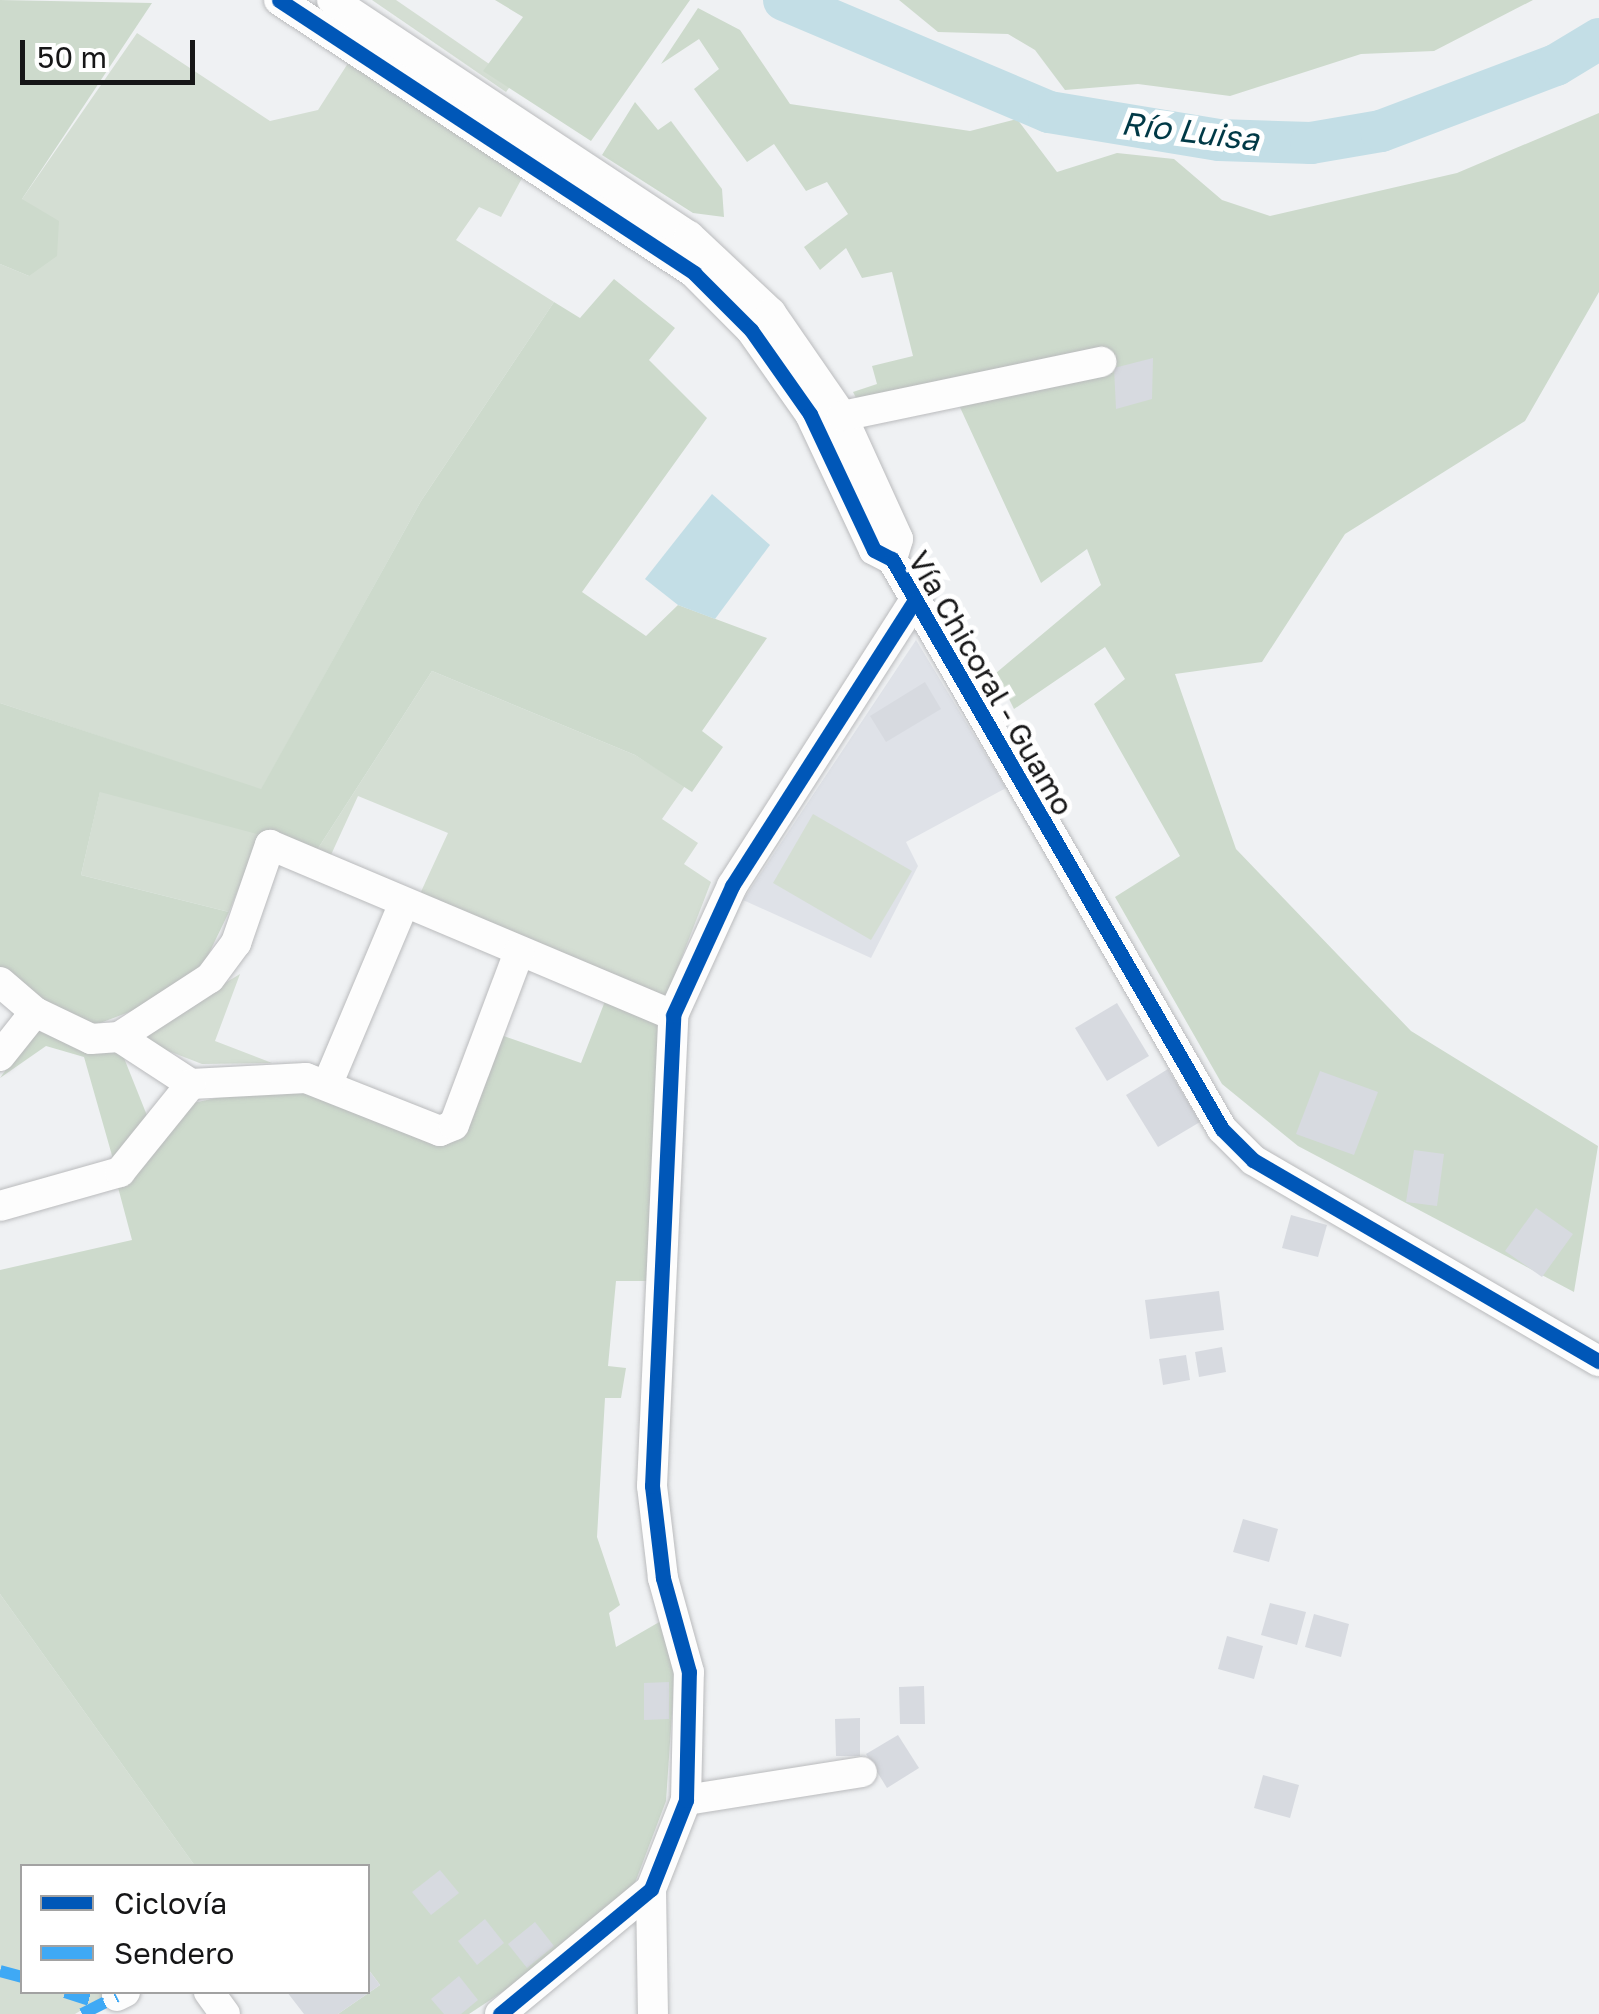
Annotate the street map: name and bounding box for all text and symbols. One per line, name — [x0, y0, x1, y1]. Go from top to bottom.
scale bar — [25, 20, 200, 82]
text: 50 m — [37, 39, 107, 75]
water label: Río Luisa — [1119, 104, 1261, 158]
street label: Vía Chicoral - Guamo — [901, 545, 1081, 821]
legend — [20, 1864, 370, 1994]
text: Ciclovía — [114, 1885, 227, 1921]
text: Sendero — [114, 1935, 234, 1971]

